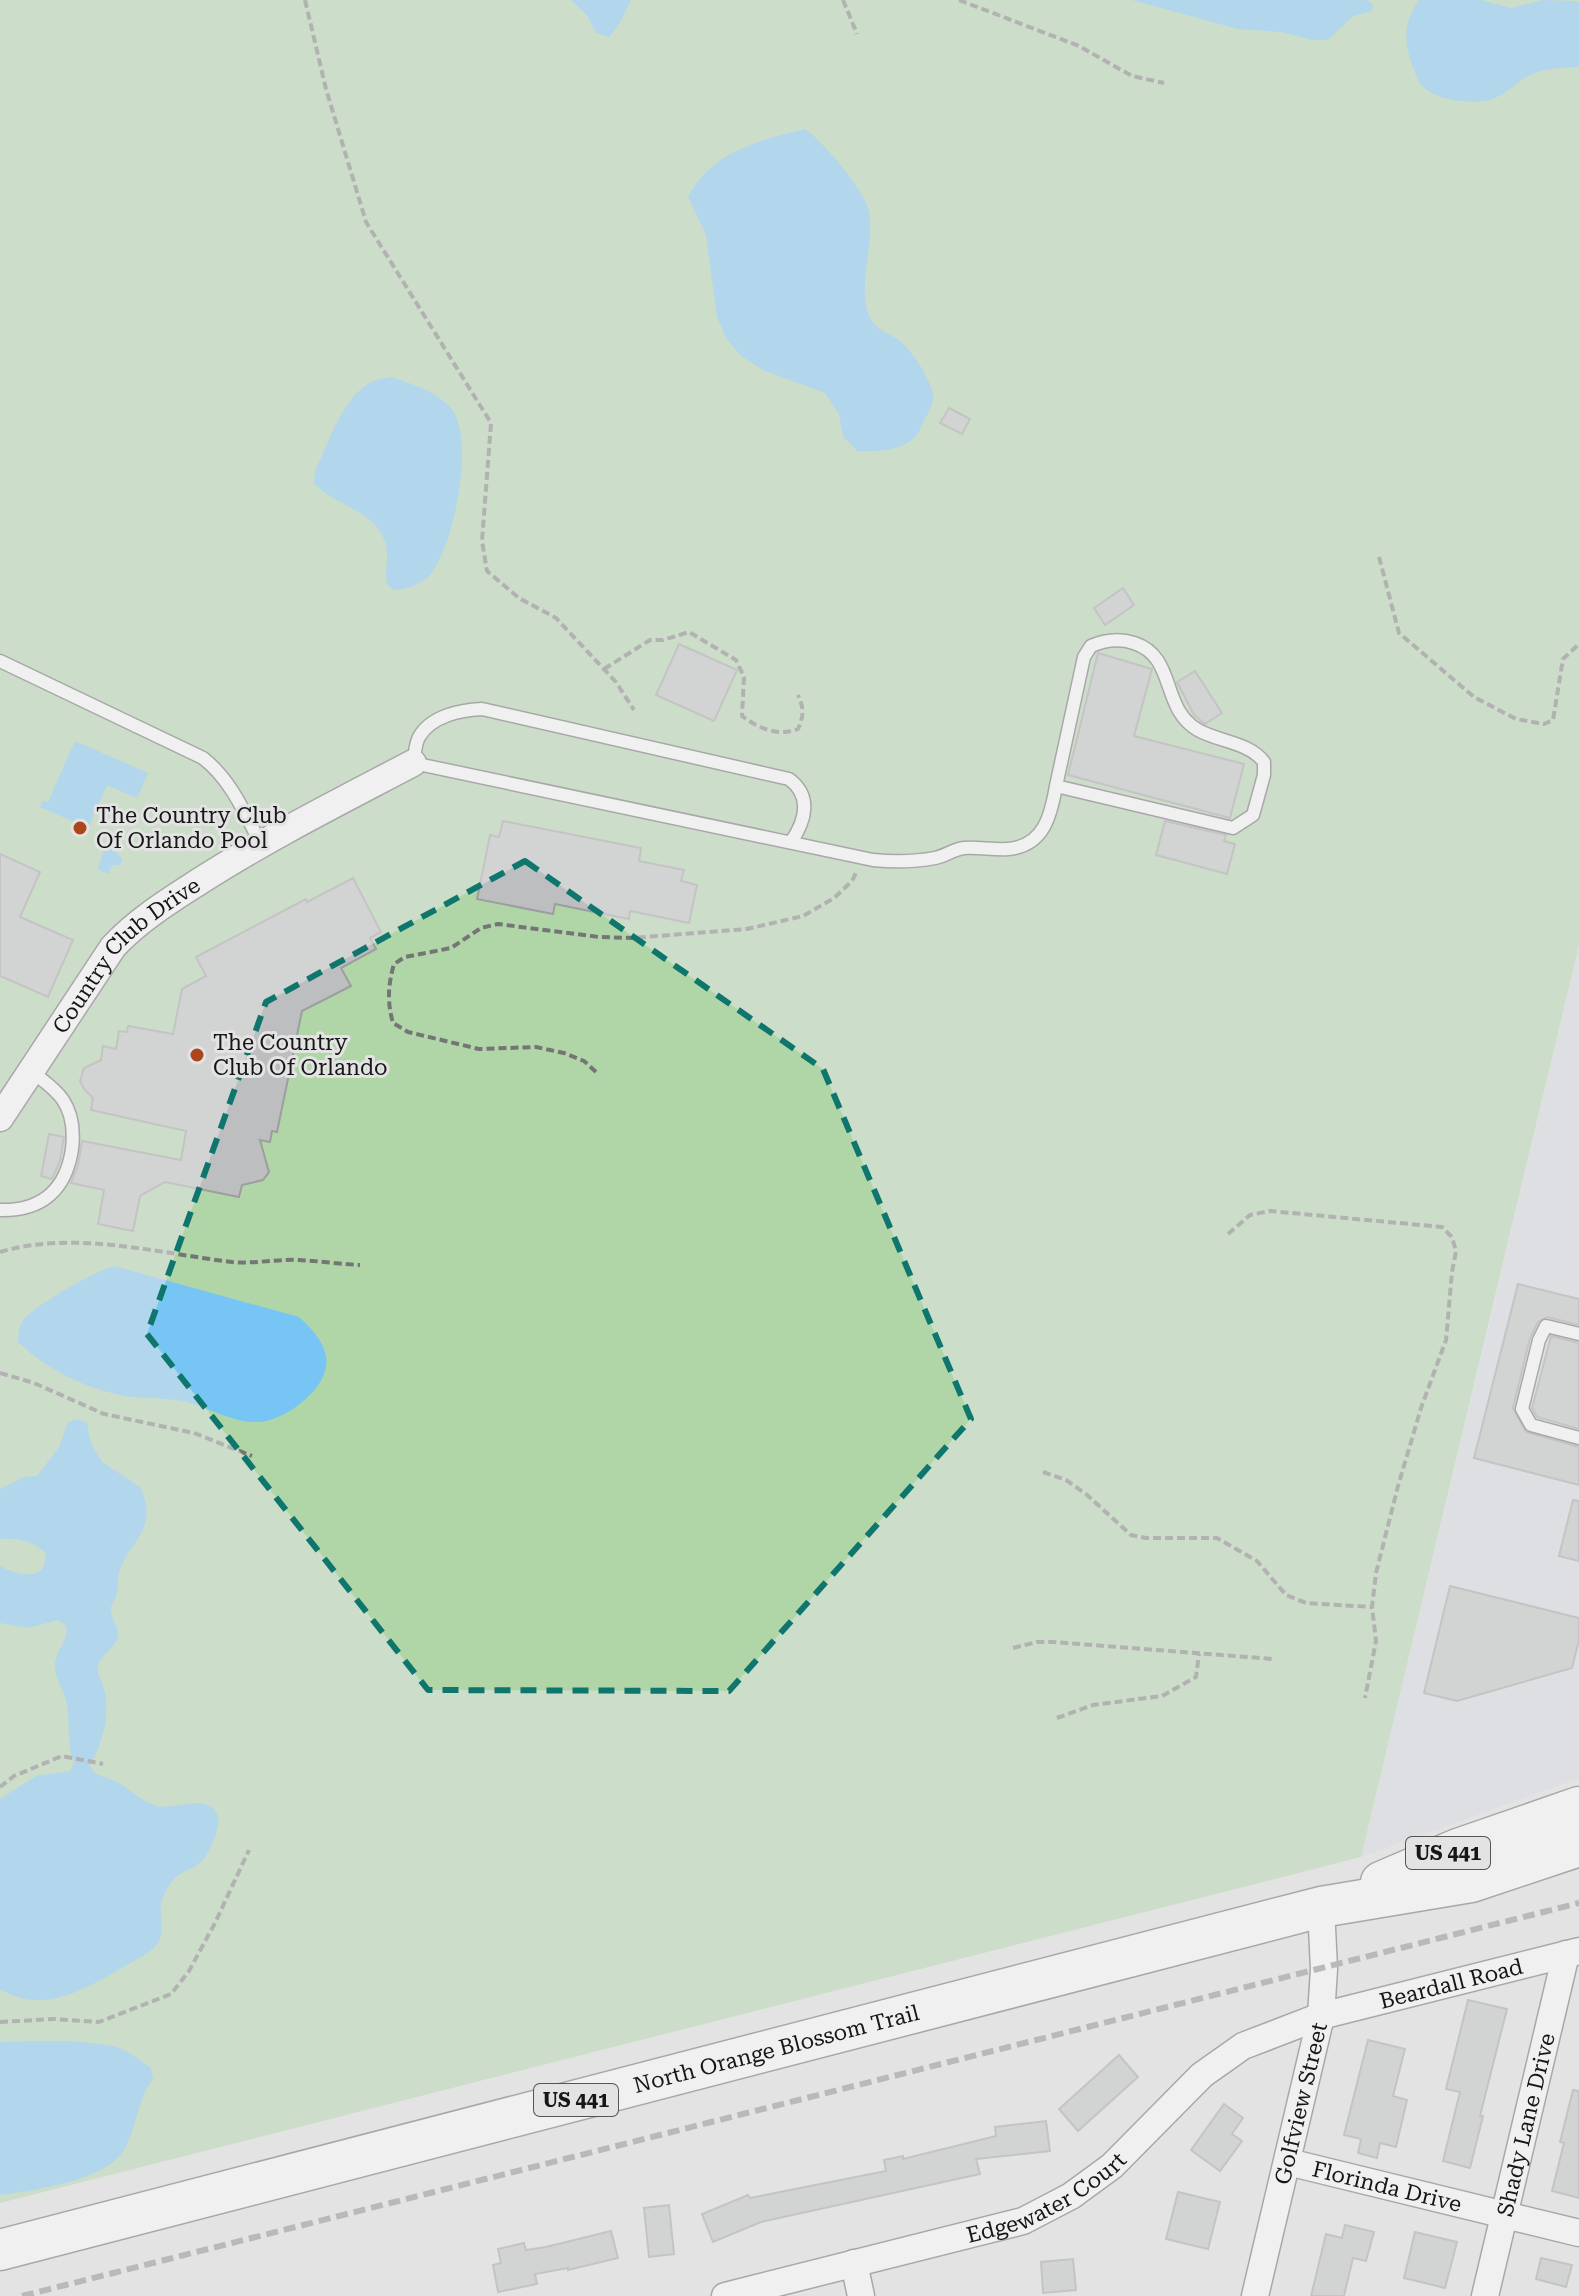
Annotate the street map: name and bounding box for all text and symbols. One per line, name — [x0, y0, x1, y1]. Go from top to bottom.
place label: The Country Club Of Orlando Pool — [96, 803, 287, 853]
marker: The Country Club Of Orlando Pool — [71, 819, 89, 837]
street label: Country Club Drive — [48, 872, 205, 1038]
place label: The Country Club Of Orlando — [213, 1030, 388, 1080]
marker: The Country Club Of Orlando — [188, 1046, 206, 1064]
road number: US 441 — [1406, 1837, 1490, 1869]
street label: Beardall Road — [1377, 1954, 1525, 2014]
street label: North Orange Blossom Trail — [631, 2000, 922, 2098]
street label: Golfview Street — [1270, 2020, 1332, 2187]
street label: Shady Lane Drive — [1492, 2031, 1560, 2219]
road number: US 441 — [534, 2084, 618, 2116]
street label: Edgewater Court — [964, 2147, 1131, 2248]
street label: Florinda Drive — [1310, 2156, 1464, 2217]

